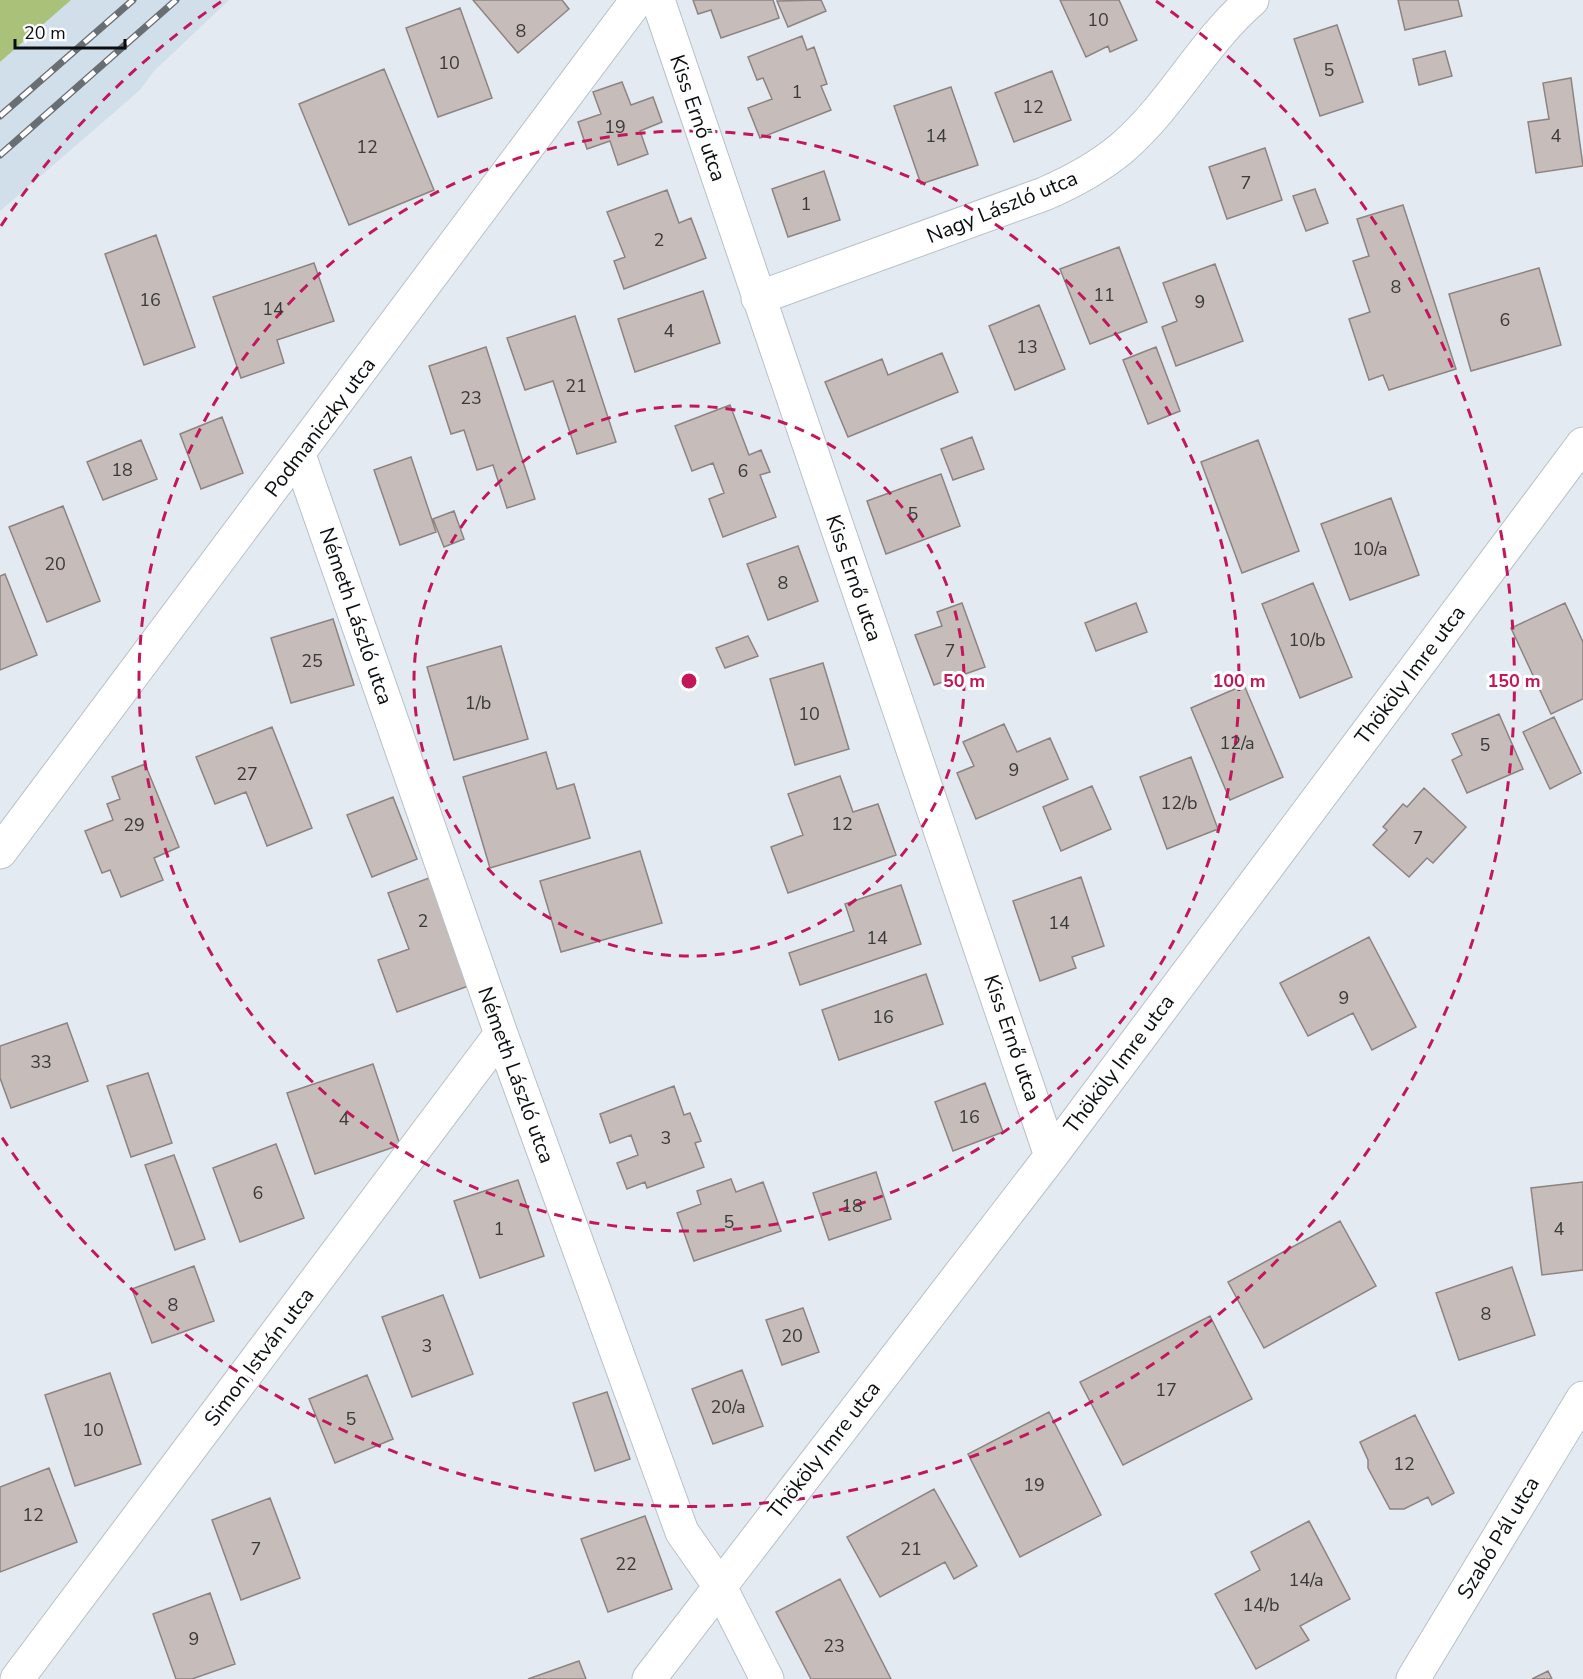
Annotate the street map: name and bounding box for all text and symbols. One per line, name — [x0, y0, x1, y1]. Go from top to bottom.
house number: 10 — [1087, 8, 1109, 32]
scale bar — [15, 12, 124, 50]
house number: 8 — [516, 19, 526, 43]
text: 20 m — [24, 21, 66, 45]
house number: 10 — [438, 51, 460, 75]
street label: Kiss Ernő utca — [663, 51, 733, 185]
house number: 5 — [1324, 58, 1334, 82]
house number: 1 — [792, 80, 802, 104]
house number: 12 — [1022, 95, 1044, 119]
house number: 19 — [604, 115, 626, 139]
house number: 14 — [925, 124, 947, 148]
house number: 4 — [1551, 124, 1562, 148]
house number: 12 — [356, 135, 378, 159]
street label: Nagy László utca — [922, 164, 1082, 250]
house number: 7 — [1241, 171, 1251, 195]
house number: 1 — [801, 192, 811, 216]
house number: 2 — [654, 228, 664, 252]
house number: 8 — [1391, 275, 1401, 299]
house number: 11 — [1093, 283, 1115, 307]
house number: 16 — [139, 288, 161, 312]
house number: 9 — [1195, 290, 1205, 314]
house number: 14 — [262, 297, 284, 321]
house number: 6 — [1500, 308, 1510, 332]
house number: 4 — [664, 319, 675, 343]
house number: 13 — [1016, 335, 1038, 359]
street label: Podmaniczky utca — [258, 351, 382, 503]
house number: 21 — [565, 374, 587, 398]
house number: 23 — [460, 386, 482, 410]
house number: 18 — [111, 458, 133, 482]
house number: 6 — [738, 459, 748, 483]
house number: 5 — [908, 502, 918, 526]
street label: Kiss Ernő utca — [819, 511, 889, 645]
street label: Németh László utca — [313, 524, 399, 708]
house number: 10/a — [1352, 537, 1388, 561]
house number: 20 — [44, 552, 66, 576]
house number: 8 — [778, 571, 788, 595]
street label: Thököly Imre utca — [1348, 600, 1472, 750]
house number: 10/b — [1288, 628, 1326, 652]
house number: 7 — [945, 639, 955, 663]
house number: 25 — [301, 649, 323, 673]
text: 50 m — [943, 669, 985, 693]
text: 100 m — [1212, 669, 1266, 693]
text: 150 m — [1487, 669, 1541, 693]
centre of rings — [679, 671, 699, 691]
house number: 1/b — [465, 691, 491, 715]
house number: 10 — [798, 702, 820, 726]
house number: 12/a — [1219, 731, 1255, 755]
house number: 5 — [1480, 733, 1490, 757]
house number: 9 — [1009, 758, 1019, 782]
house number: 27 — [236, 762, 258, 786]
house number: 12/b — [1160, 791, 1198, 815]
house number: 12 — [831, 812, 853, 836]
house number: 29 — [123, 813, 145, 837]
house number: 7 — [1413, 826, 1423, 850]
house number: 2 — [418, 909, 428, 933]
house number: 14 — [1048, 911, 1070, 935]
house number: 14 — [866, 926, 888, 950]
street label: Kiss Ernő utca — [977, 971, 1047, 1105]
street label: Németh László utca — [471, 983, 561, 1167]
house number: 9 — [1339, 986, 1349, 1010]
street label: Thököly Imre utca — [1057, 989, 1181, 1139]
house number: 16 — [872, 1005, 894, 1029]
house number: 33 — [30, 1050, 52, 1074]
house number: 16 — [958, 1105, 980, 1129]
house number: 4 — [339, 1107, 350, 1131]
house number: 3 — [661, 1126, 671, 1150]
house number: 6 — [253, 1181, 263, 1205]
house number: 18 — [841, 1194, 863, 1218]
house number: 5 — [724, 1210, 734, 1234]
house number: 1 — [494, 1217, 504, 1241]
house number: 4 — [1554, 1217, 1565, 1241]
street label: Simon István utca — [198, 1282, 320, 1432]
house number: 8 — [168, 1293, 178, 1317]
house number: 8 — [1481, 1302, 1491, 1326]
house number: 20 — [781, 1324, 803, 1348]
house number: 3 — [422, 1334, 432, 1358]
street label: Thököly Imre utca — [761, 1375, 887, 1525]
house number: 17 — [1155, 1378, 1177, 1402]
house number: 20/a — [710, 1395, 746, 1419]
house number: 5 — [346, 1407, 356, 1431]
house number: 10 — [82, 1418, 104, 1442]
house number: 12 — [1393, 1452, 1415, 1476]
street label: Szabó Pál utca — [1450, 1472, 1546, 1604]
house number: 19 — [1023, 1473, 1045, 1497]
house number: 12 — [22, 1503, 44, 1527]
house number: 7 — [251, 1537, 261, 1561]
house number: 21 — [900, 1537, 922, 1561]
house number: 22 — [615, 1552, 637, 1576]
house number: 14/a — [1288, 1568, 1324, 1592]
house number: 14/b — [1242, 1593, 1280, 1617]
house number: 9 — [189, 1627, 199, 1651]
house number: 23 — [823, 1634, 845, 1658]

